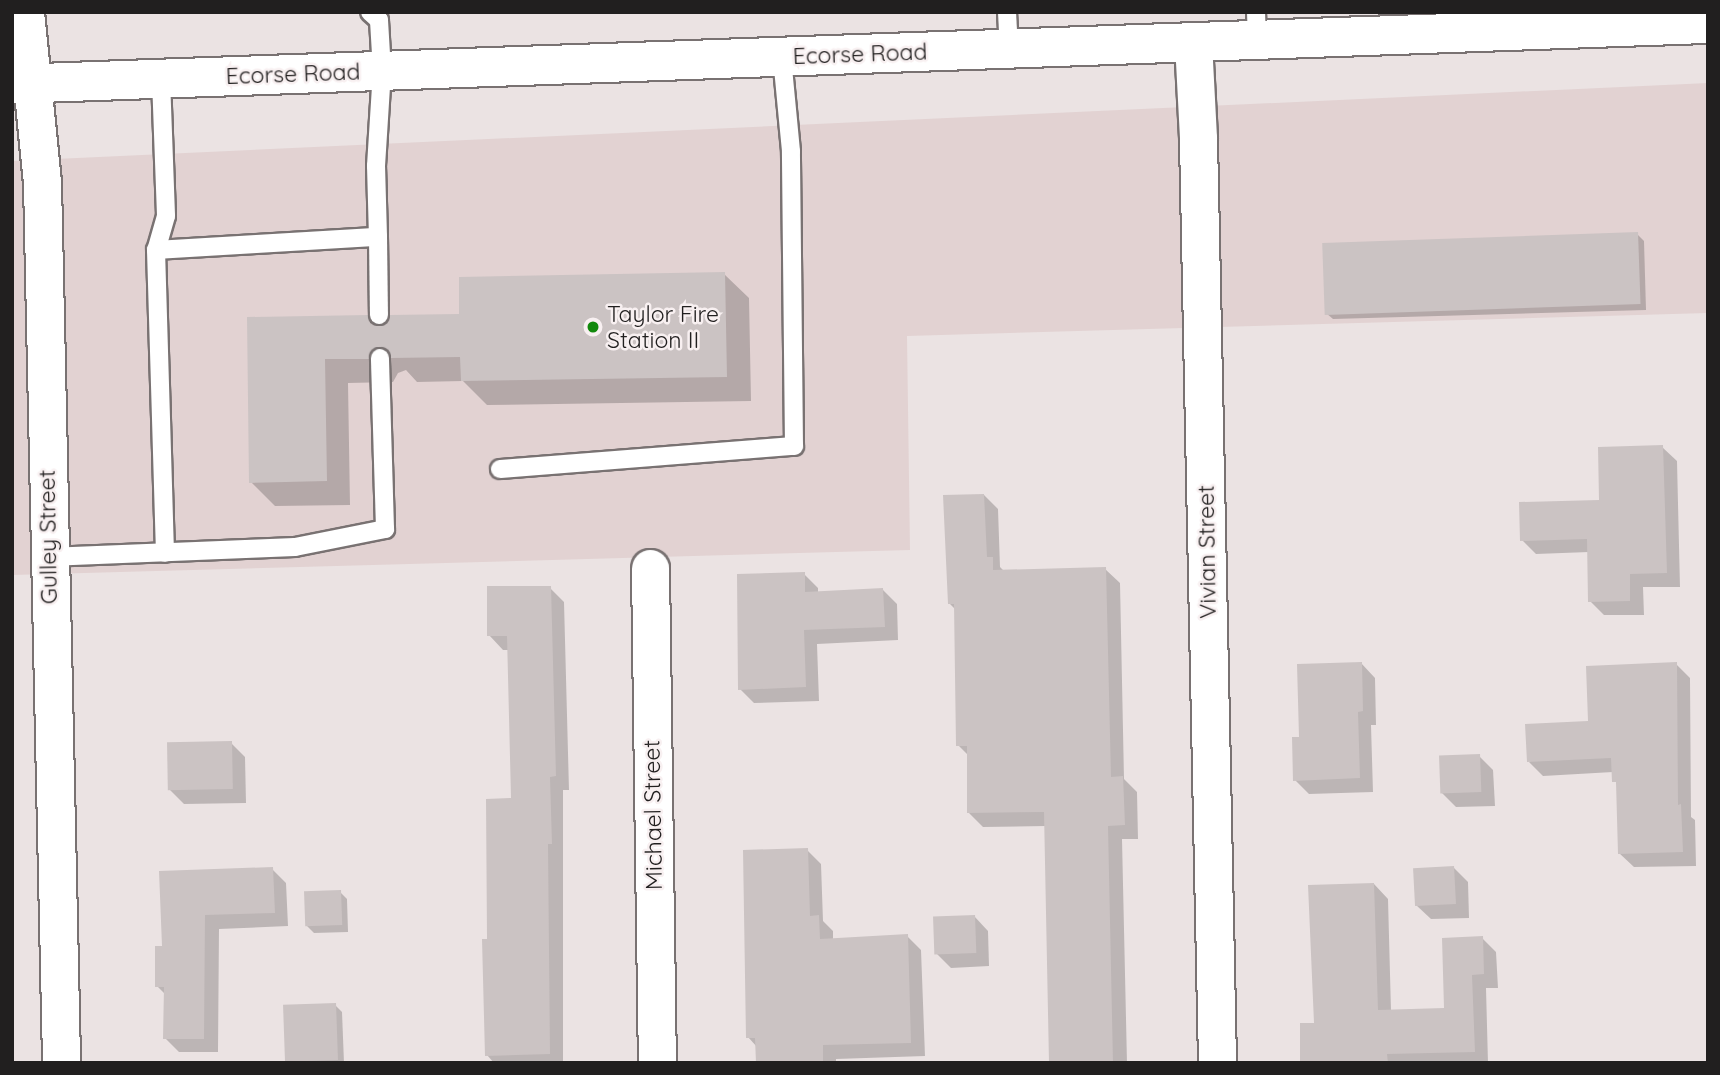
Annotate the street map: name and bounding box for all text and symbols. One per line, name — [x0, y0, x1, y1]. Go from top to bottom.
street label: Ecorse Road — [792, 38, 928, 70]
street label: Ecorse Road — [225, 58, 361, 90]
place label: Taylor Fire Station II — [607, 300, 719, 354]
marker: Taylor Fire Station II — [585, 319, 601, 335]
street label: Gulley Street — [33, 470, 63, 604]
street label: Vivian Street — [1192, 485, 1222, 619]
street label: Michael Street — [638, 740, 668, 890]

